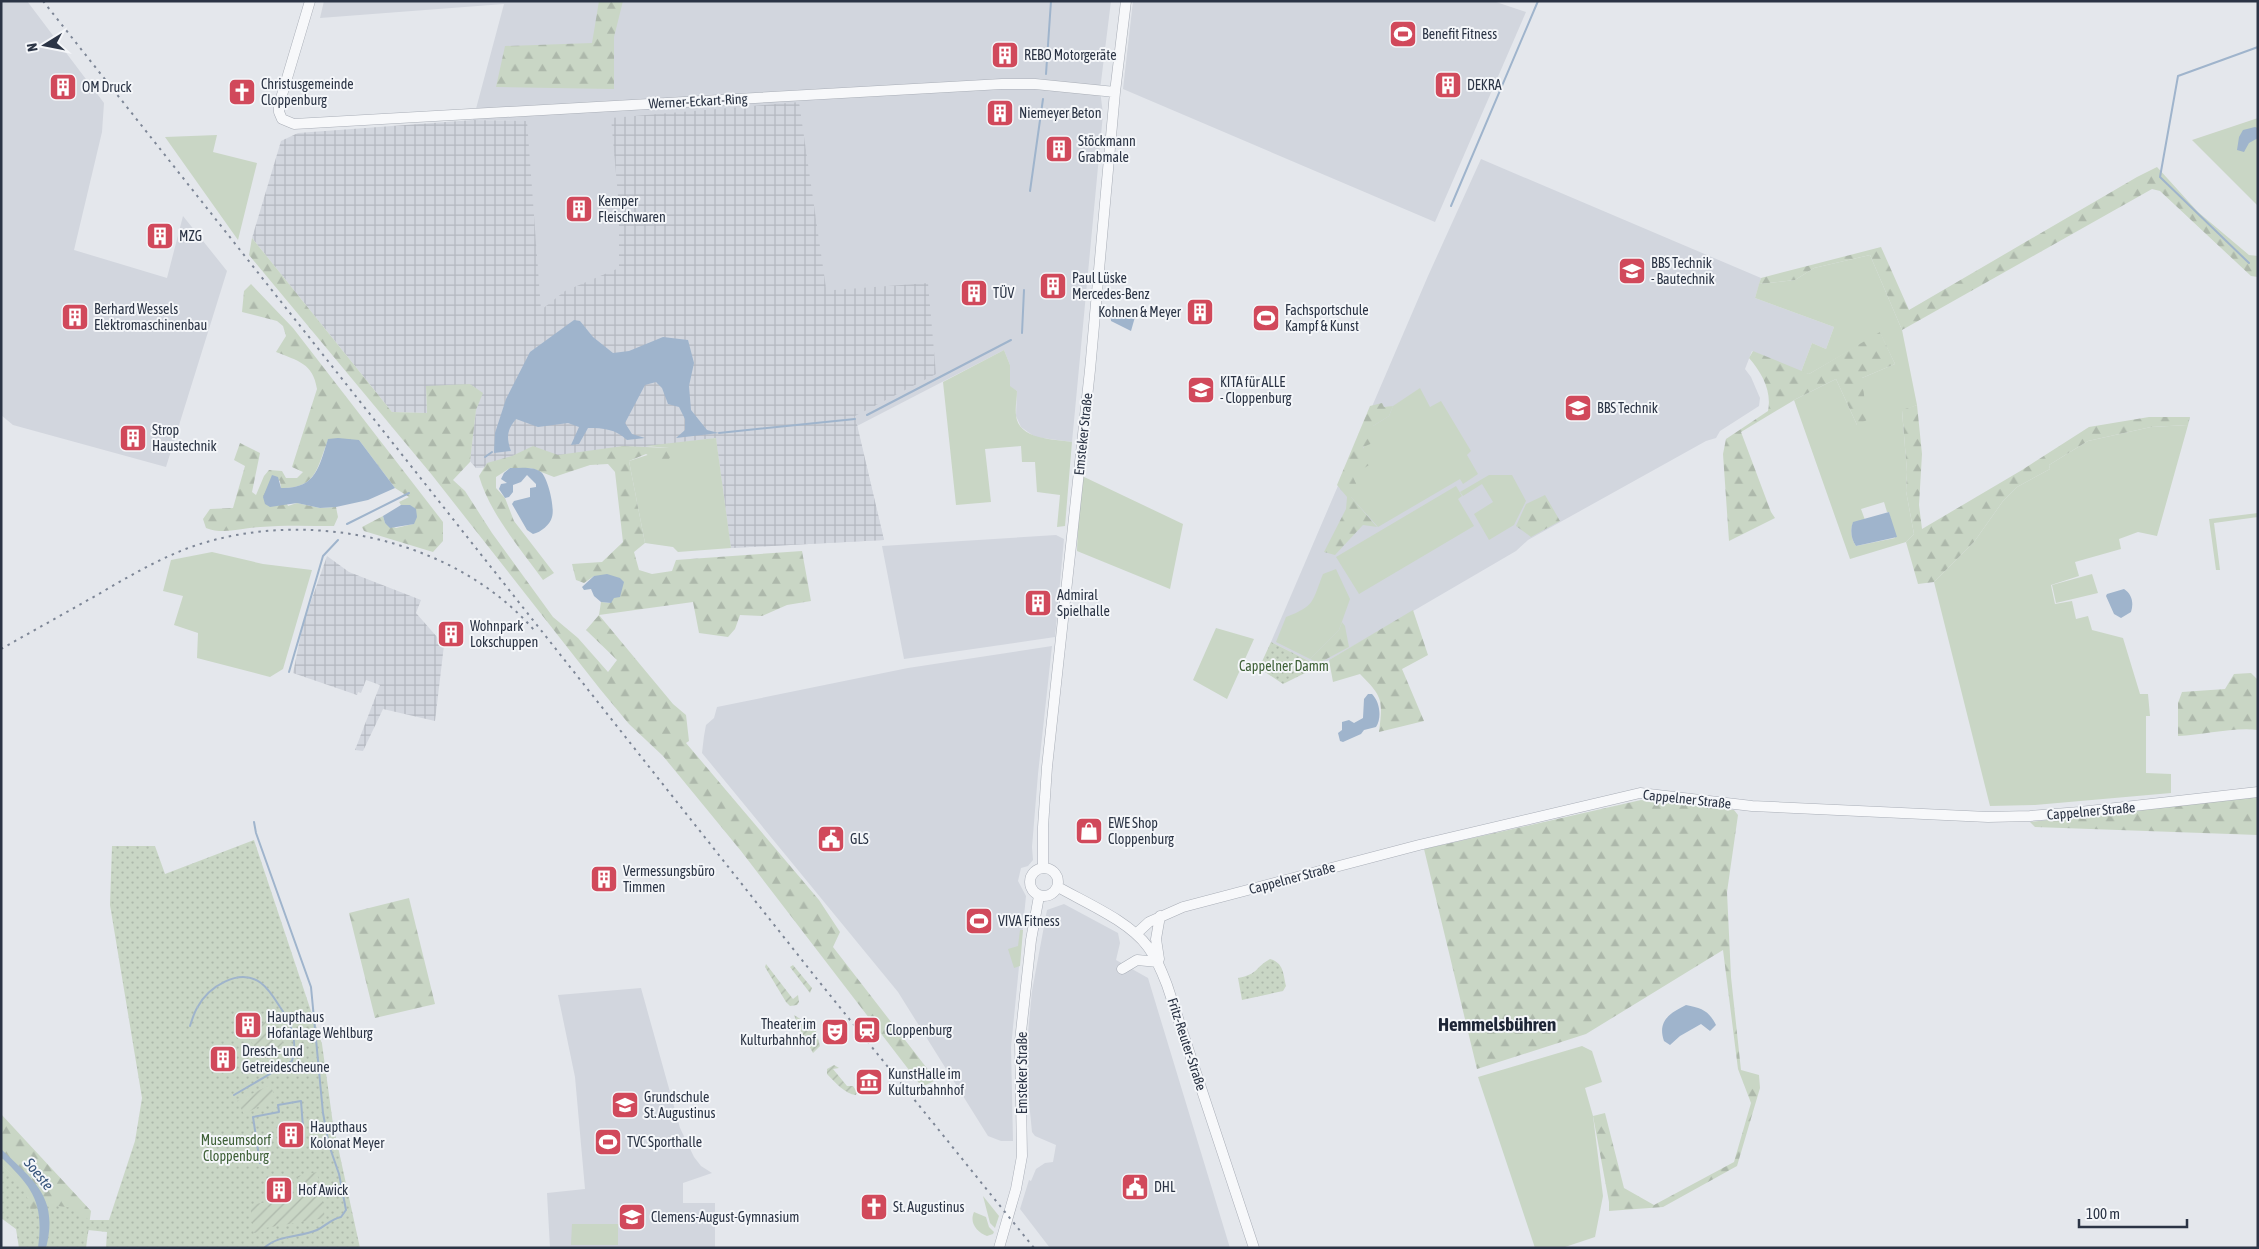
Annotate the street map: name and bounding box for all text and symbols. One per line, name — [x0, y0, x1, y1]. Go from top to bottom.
sports icon: Benefit Fitness — [1388, 19, 1418, 49]
north arrow — [20, 20, 70, 70]
place label: Benefit Fitness — [1422, 26, 1497, 42]
building icon: REBO Motorgeräte — [990, 40, 1020, 70]
text: N — [24, 42, 41, 53]
place label: REBO Motorgeräte — [1024, 47, 1117, 63]
building icon: DEKRA — [1433, 70, 1463, 100]
building icon: OM Druck — [48, 72, 78, 102]
place label: Christusgemeinde Cloppenburg — [261, 76, 354, 108]
church icon: Christusgemeinde Cloppenburg — [227, 77, 257, 107]
place label: DEKRA — [1467, 77, 1502, 93]
place label: OM Druck — [82, 79, 132, 95]
street label: Werner-Eckart-Ring — [648, 90, 748, 112]
building icon: Niemeyer Beton — [985, 98, 1015, 128]
place label: Niemeyer Beton — [1019, 105, 1101, 121]
place label: Stöckmann Grabmale — [1078, 133, 1136, 165]
building icon: Stöckmann Grabmale — [1044, 134, 1074, 164]
place label: Kemper Fleischwaren — [598, 193, 666, 225]
building icon: Kemper Fleischwaren — [564, 194, 594, 224]
building icon: MZG — [145, 221, 175, 251]
place label: MZG — [179, 228, 202, 244]
place label: BBS Technik - Bautechnik — [1651, 255, 1715, 287]
school or university icon: BBS Technik - Bautechnik — [1617, 256, 1647, 286]
place label: Paul Lüske Mercedes-Benz — [1072, 270, 1150, 302]
building icon: Paul Lüske Mercedes-Benz — [1038, 271, 1068, 301]
building icon: TÜV — [959, 278, 989, 308]
place label: TÜV — [993, 285, 1014, 301]
building icon: Kohnen & Meyer — [1185, 297, 1215, 327]
place label: Berhard Wessels Elektromaschinenbau — [94, 301, 207, 333]
building icon: Berhard Wessels Elektromaschinenbau — [60, 302, 90, 332]
place label: Fachsportschule Kampf & Kunst — [1285, 302, 1369, 334]
sports icon: Fachsportschule Kampf & Kunst — [1251, 303, 1281, 333]
place label: Kohnen & Meyer — [1098, 304, 1182, 320]
place label: KITA für ALLE - Cloppenburg — [1220, 374, 1291, 406]
school or university icon: KITA für ALLE - Cloppenburg — [1186, 375, 1216, 405]
street label: Emsteker Straße — [1071, 392, 1095, 476]
school or university icon: BBS Technik — [1563, 393, 1593, 423]
place label: BBS Technik — [1597, 400, 1658, 416]
place label: Strop Haustechnik — [152, 422, 217, 454]
building icon: Strop Haustechnik — [118, 423, 148, 453]
place label: Admiral Spielhalle — [1057, 587, 1110, 619]
building icon: Admiral Spielhalle — [1023, 588, 1053, 618]
place label: Wohnpark Lokschuppen — [470, 618, 538, 650]
building icon: Wohnpark Lokschuppen — [436, 619, 466, 649]
park label: Cappelner Damm — [1239, 658, 1329, 674]
street label: Cappelner Straße — [1642, 786, 1732, 812]
street label: Cappelner Straße — [2046, 799, 2136, 823]
place label: EWE Shop Cloppenburg — [1108, 815, 1174, 847]
shop icon: EWE Shop Cloppenburg — [1074, 816, 1104, 846]
public building icon: GLS — [816, 824, 846, 854]
place label: GLS — [850, 831, 869, 847]
street label: Cappelner Straße — [1247, 859, 1337, 897]
place label: Vermessungsbüro Timmen — [623, 863, 715, 895]
building icon: Vermessungsbüro Timmen — [589, 864, 619, 894]
sports icon: VIVA Fitness — [964, 906, 994, 936]
place label: VIVA Fitness — [998, 913, 1060, 929]
street label: Fritz-Reuter-Straße — [1164, 996, 1210, 1092]
place label: Haupthaus Hofanlage Wehlburg — [267, 1009, 373, 1041]
building icon: Haupthaus Hofanlage Wehlburg — [233, 1010, 263, 1040]
district label: Hemmelsbühren — [1438, 1013, 1556, 1035]
station icon: Cloppenburg — [852, 1015, 882, 1045]
place label: Theater im Kulturbahnhof — [740, 1016, 816, 1048]
theatre icon: Theater im Kulturbahnhof — [820, 1017, 850, 1047]
place label: Cloppenburg — [886, 1022, 952, 1038]
street label: Emsteker Straße — [1014, 1032, 1030, 1114]
place label: Dresch- und Getreidescheune — [242, 1043, 330, 1075]
building icon: Dresch- und Getreidescheune — [208, 1044, 238, 1074]
place label: KunstHalle im Kulturbahnhof — [888, 1066, 964, 1098]
museum icon: KunstHalle im Kulturbahnhof — [854, 1067, 884, 1097]
place label: Grundschule St. Augustinus — [644, 1089, 715, 1121]
school or university icon: Grundschule St. Augustinus — [610, 1090, 640, 1120]
place label: Haupthaus Kolonat Meyer — [310, 1119, 385, 1151]
building icon: Haupthaus Kolonat Meyer — [276, 1120, 306, 1150]
sports icon: TVC Sporthalle — [593, 1127, 623, 1157]
park label: Museumsdorf Cloppenburg — [201, 1132, 271, 1164]
place label: TVC Sporthalle — [627, 1134, 702, 1150]
water label: Soeste — [20, 1154, 57, 1194]
public building icon: DHL — [1120, 1172, 1150, 1202]
building icon: Hof Awick — [264, 1175, 294, 1205]
place label: DHL — [1154, 1179, 1176, 1195]
place label: Hof Awick — [298, 1182, 348, 1198]
church icon: St. Augustinus — [859, 1192, 889, 1222]
scale bar — [2079, 1196, 2186, 1228]
place label: St. Augustinus — [893, 1199, 964, 1215]
school or university icon: Clemens-August-Gymnasium — [617, 1202, 647, 1232]
text: 100 m — [2086, 1205, 2120, 1222]
place label: Clemens-August-Gymnasium — [651, 1209, 799, 1225]

